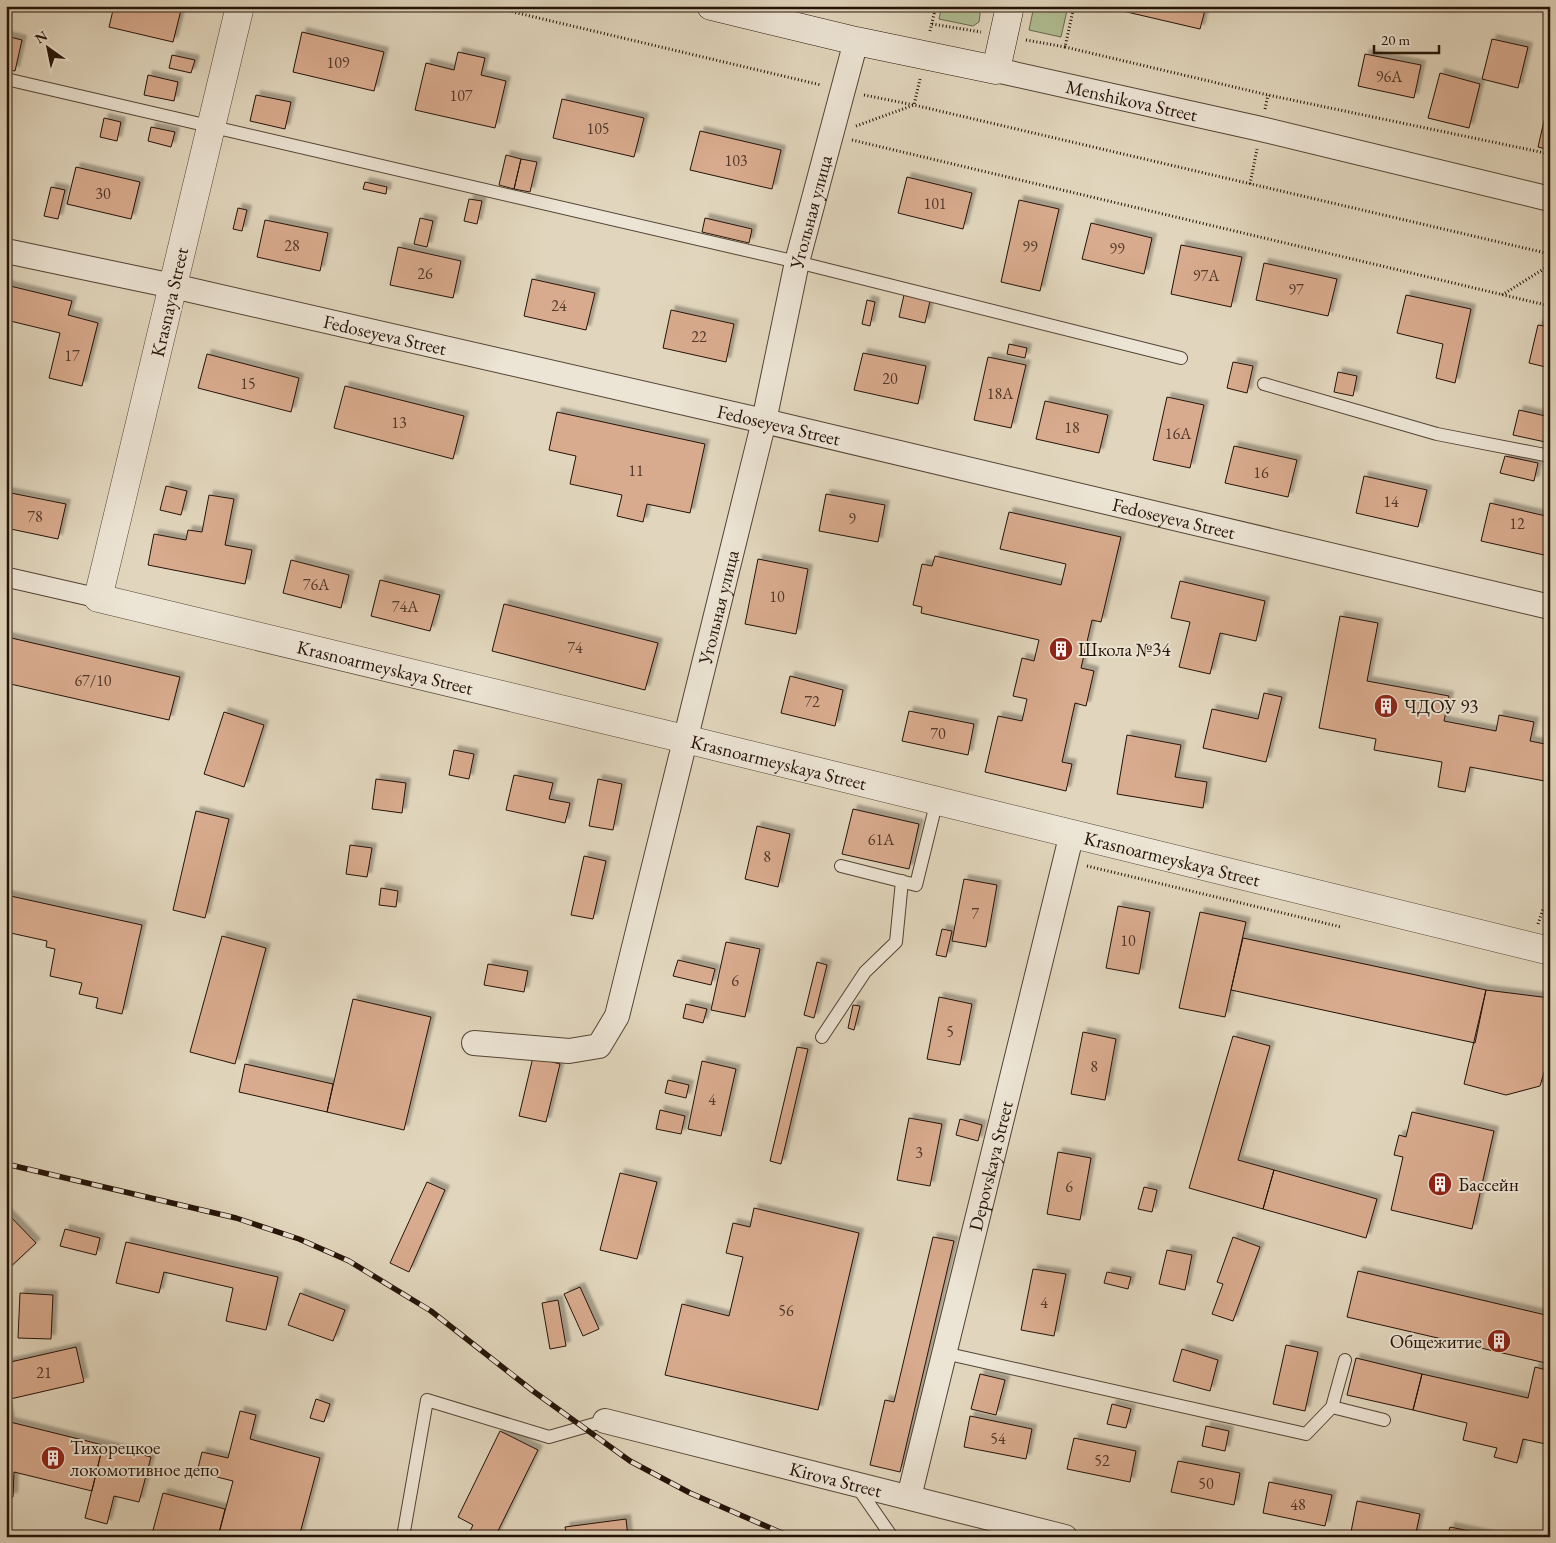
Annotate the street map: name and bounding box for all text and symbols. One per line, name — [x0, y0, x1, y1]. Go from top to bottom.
north arrow — [22, 22, 72, 72]
scale bar — [1374, 22, 1438, 54]
text: N — [31, 26, 51, 48]
text: 20 m — [1381, 30, 1410, 49]
house number: 109 — [326, 52, 350, 73]
house number: 96А — [1376, 66, 1403, 87]
street label: Menshikova Street — [1063, 74, 1200, 127]
house number: 107 — [449, 85, 473, 106]
house number: 105 — [586, 118, 610, 139]
house number: 103 — [724, 150, 748, 171]
street label: Угольная улица — [784, 152, 838, 272]
house number: 30 — [95, 183, 111, 204]
house number: 101 — [923, 193, 947, 214]
house number: 28 — [284, 235, 300, 256]
house number: 99 — [1022, 236, 1038, 257]
house number: 99 — [1109, 238, 1125, 259]
street label: Krasnaya Street — [145, 245, 194, 359]
house number: 26 — [417, 263, 433, 284]
house number: 97А — [1193, 265, 1220, 286]
house number: 97 — [1288, 279, 1304, 300]
house number: 24 — [551, 295, 567, 316]
street label: Fedoseyeva Street — [321, 309, 449, 361]
house number: 22 — [691, 326, 707, 347]
house number: 17 — [64, 345, 80, 366]
house number: 20 — [882, 368, 898, 389]
house number: 15 — [240, 373, 256, 394]
house number: 18А — [987, 383, 1014, 404]
street label: Fedoseyeva Street — [715, 399, 843, 452]
house number: 13 — [391, 412, 407, 433]
house number: 18 — [1064, 417, 1080, 438]
house number: 16А — [1165, 423, 1192, 444]
house number: 11 — [628, 460, 644, 481]
house number: 16 — [1253, 462, 1269, 483]
house number: 14 — [1383, 491, 1399, 512]
street label: Fedoseyeva Street — [1110, 492, 1238, 545]
house number: 78 — [27, 506, 43, 527]
house number: 9 — [848, 508, 856, 529]
house number: 12 — [1509, 513, 1525, 534]
street label: Угольная улица — [692, 547, 745, 668]
house number: 76А — [303, 574, 330, 595]
house number: 10 — [769, 586, 785, 607]
house number: 74А — [392, 596, 419, 617]
street label: Krasnoarmeyskaya Street — [294, 634, 476, 701]
building icon: Школа №34 — [1048, 636, 1074, 662]
house number: 74 — [567, 637, 583, 658]
place label: Школа №34 — [1078, 637, 1171, 662]
house number: 67/10 — [74, 670, 112, 691]
house number: 72 — [804, 691, 820, 712]
building icon: ЧДОУ 93 — [1373, 693, 1399, 719]
place label: ЧДОУ 93 — [1404, 694, 1478, 719]
house number: 70 — [930, 723, 946, 744]
street label: Krasnoarmeyskaya Street — [688, 729, 869, 796]
street label: Krasnoarmeyskaya Street — [1081, 825, 1263, 892]
house number: 61А — [868, 829, 895, 850]
house number: 8 — [763, 846, 771, 867]
house number: 7 — [971, 903, 979, 924]
house number: 10 — [1120, 930, 1136, 951]
house number: 6 — [731, 970, 739, 991]
house number: 5 — [946, 1021, 954, 1042]
house number: 8 — [1090, 1056, 1098, 1077]
house number: 4 — [708, 1089, 716, 1110]
street label: Depovskaya Street — [963, 1098, 1019, 1233]
house number: 3 — [915, 1142, 923, 1163]
building icon: Бассейн — [1427, 1171, 1453, 1197]
place label: Бассейн — [1458, 1172, 1519, 1197]
house number: 6 — [1065, 1176, 1073, 1197]
house number: 4 — [1040, 1292, 1048, 1313]
house number: 56 — [778, 1300, 794, 1321]
building icon: Общежитие — [1486, 1328, 1512, 1354]
place label: Общежитие — [1390, 1329, 1482, 1354]
house number: 21 — [36, 1362, 52, 1383]
house number: 54 — [990, 1428, 1006, 1449]
place label: Тихорецкое локомотивное депо — [70, 1435, 219, 1482]
building icon: Тихорецкое локомотивное депо — [40, 1445, 66, 1471]
house number: 52 — [1094, 1450, 1110, 1471]
street label: Kirova Street — [787, 1456, 884, 1503]
house number: 50 — [1198, 1473, 1214, 1494]
house number: 48 — [1290, 1494, 1306, 1515]

